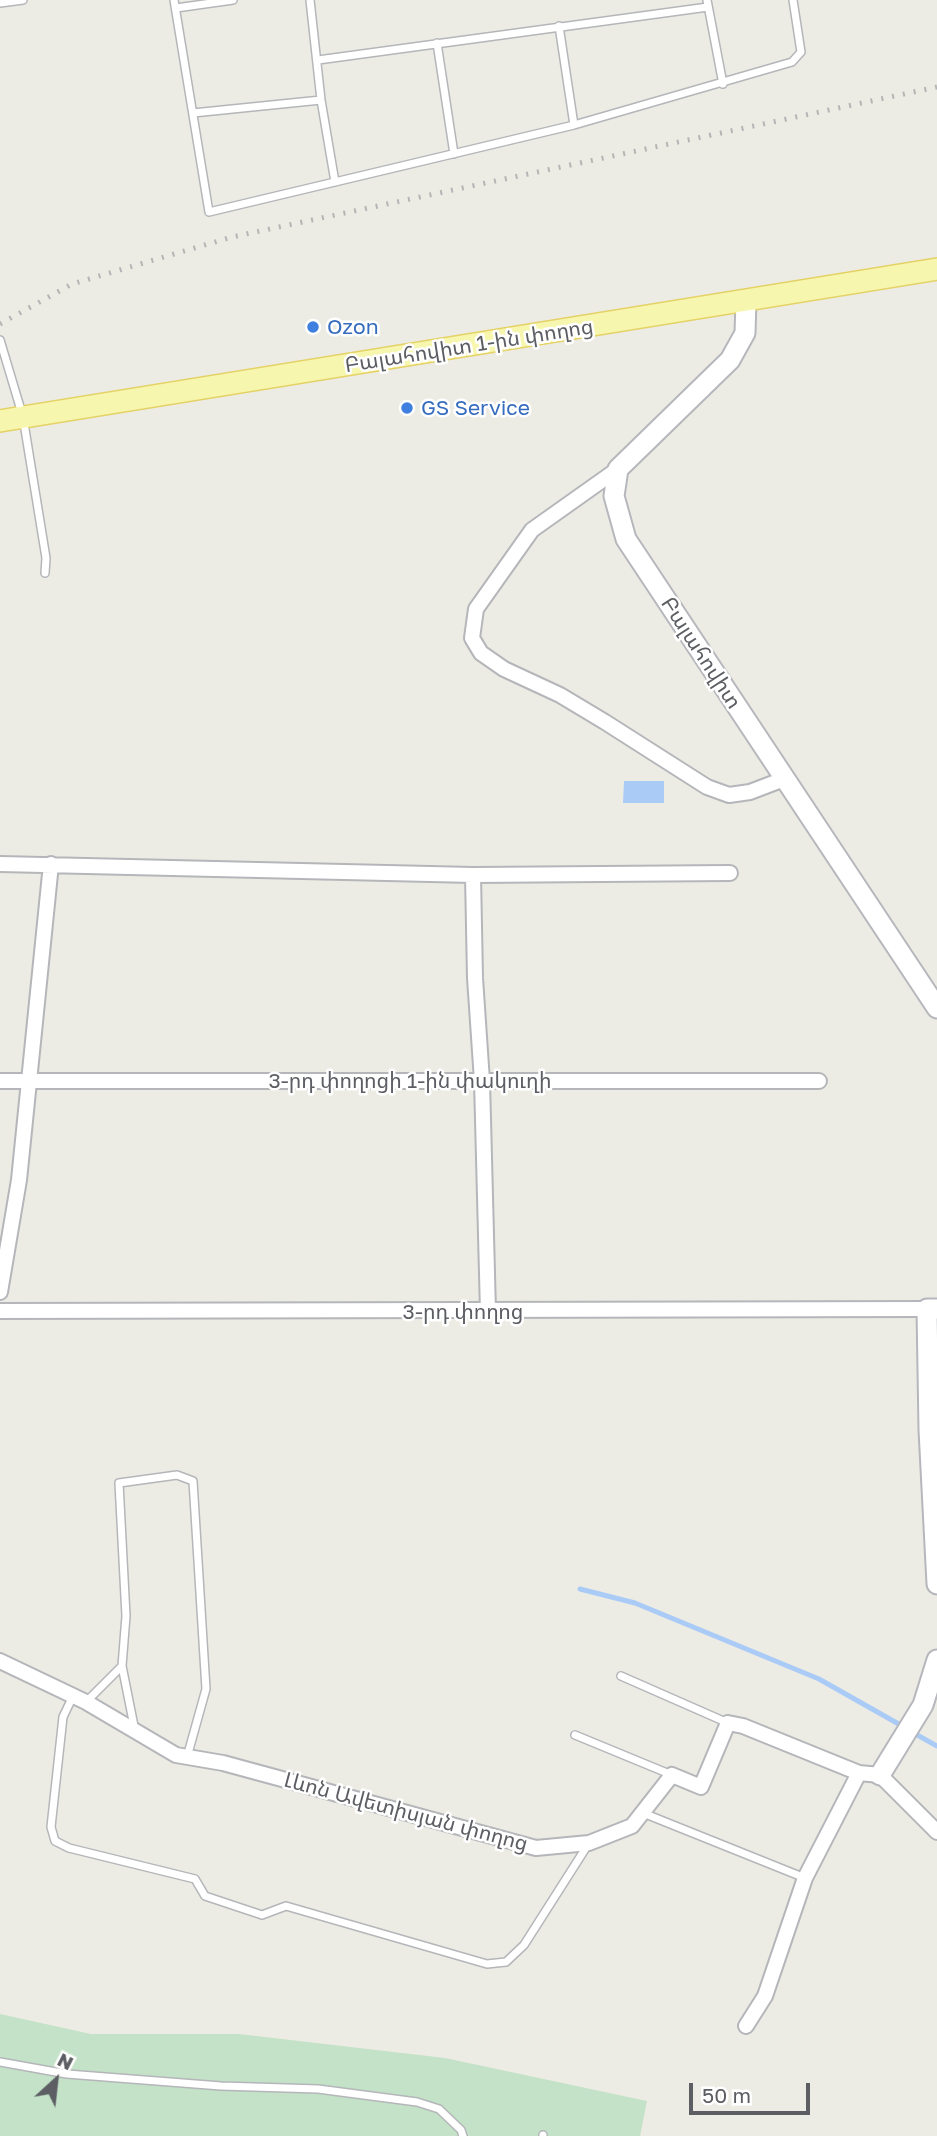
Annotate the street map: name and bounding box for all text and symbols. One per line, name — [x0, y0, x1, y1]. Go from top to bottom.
place label: Ozon — [327, 314, 379, 340]
street label: Բալահովիտ 1-ին փողոց — [343, 314, 595, 378]
marker: Ozon — [305, 319, 321, 335]
place label: GS Service — [421, 395, 530, 421]
marker: GS Service — [399, 400, 415, 416]
street label: Բալահովիտ — [655, 592, 747, 714]
street label: 3-րդ փողոցի 1-ին փակուղի — [268, 1068, 552, 1094]
street label: 3-րդ փողոց — [403, 1299, 523, 1325]
street label: Լևոն Ավետիսյան փողոց — [281, 1767, 531, 1857]
north arrow — [21, 2045, 91, 2115]
text: N — [54, 2047, 77, 2074]
scale bar — [692, 2070, 813, 2114]
text: 50 m — [702, 2082, 751, 2108]

